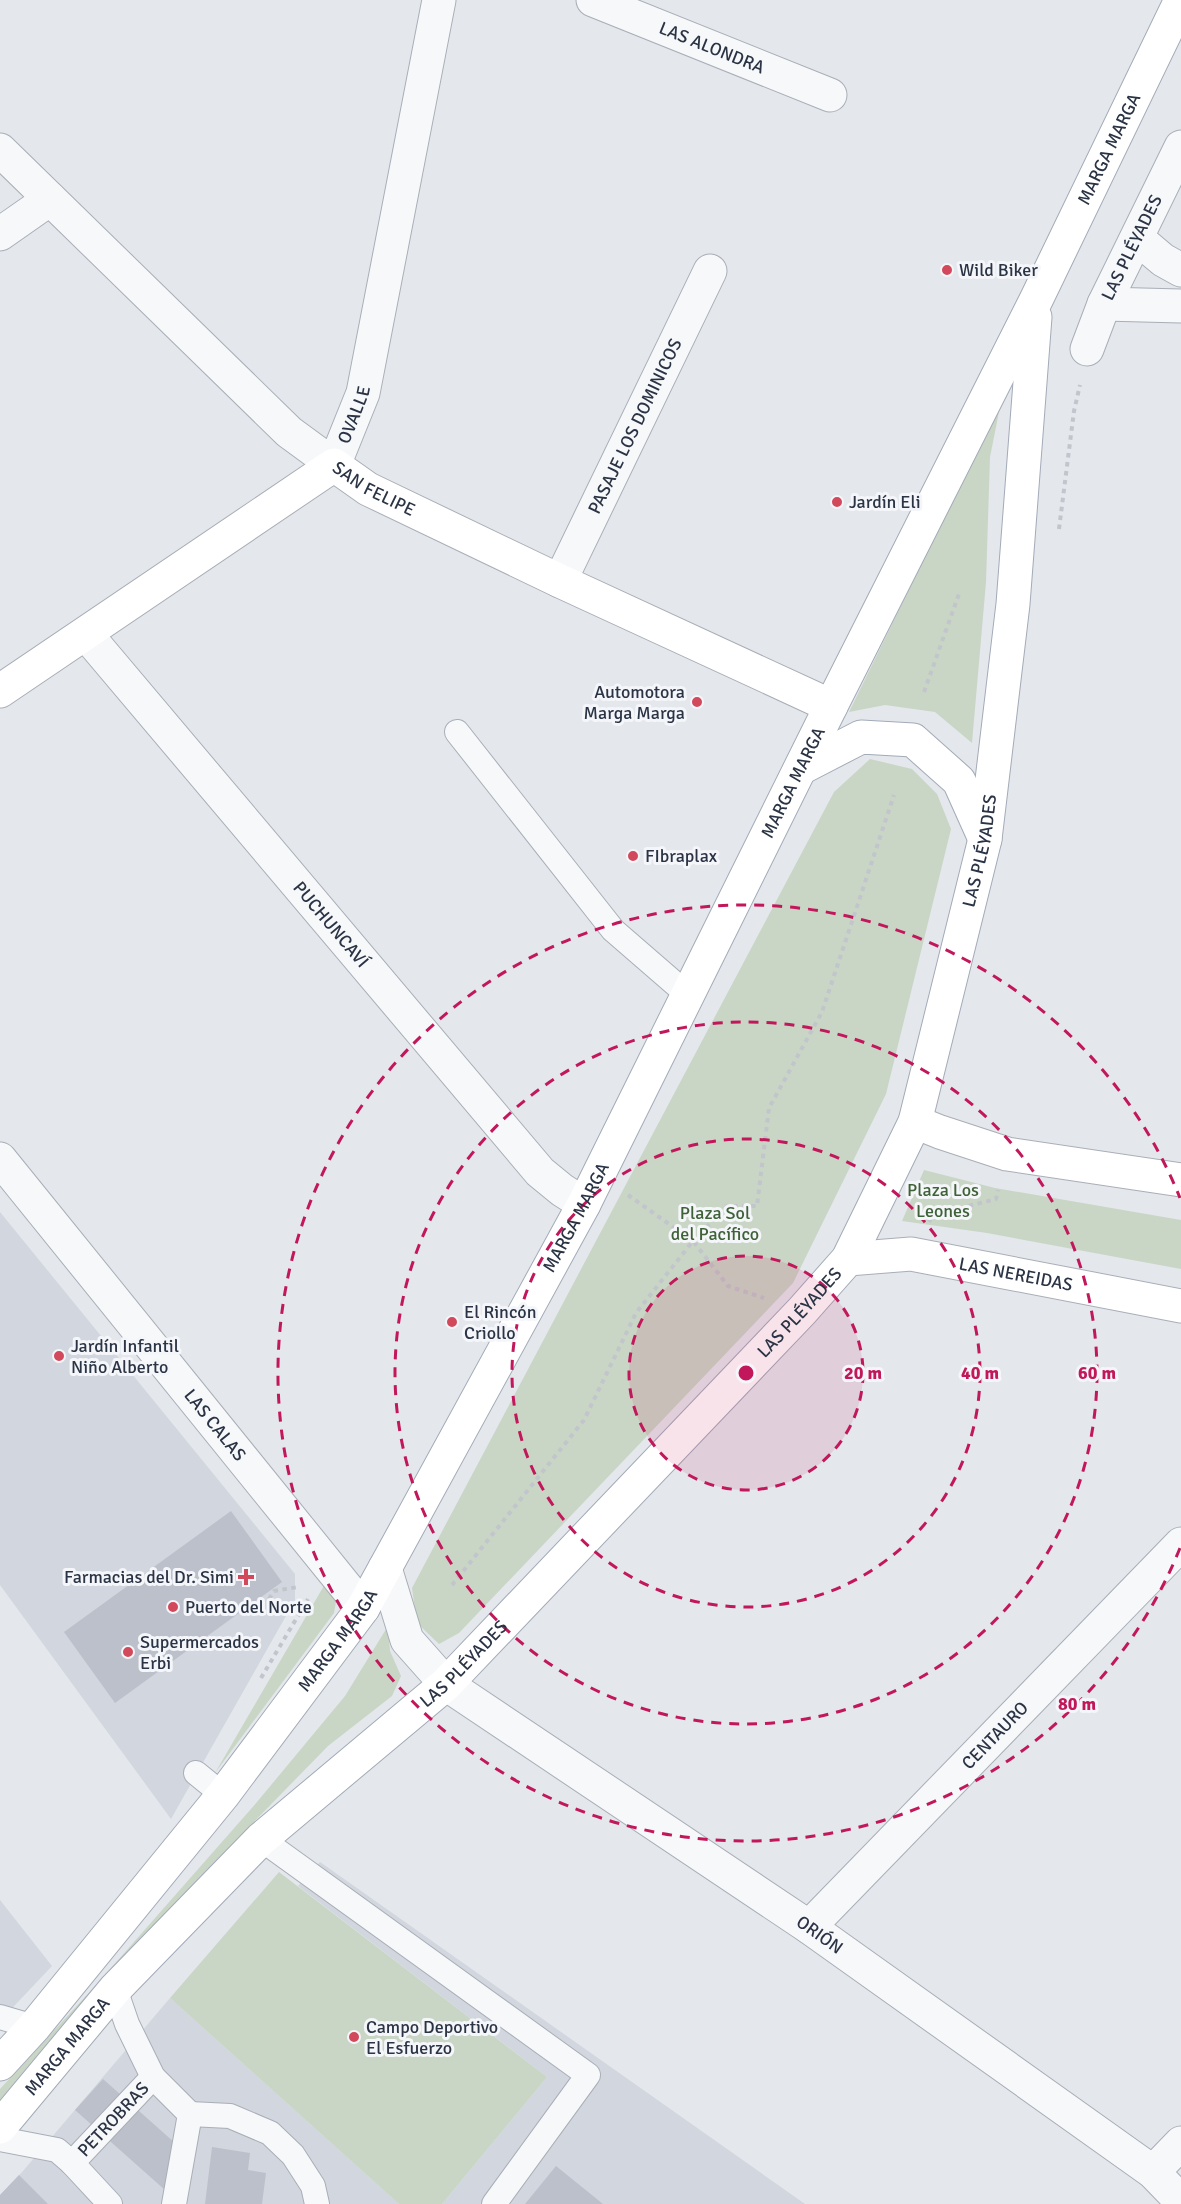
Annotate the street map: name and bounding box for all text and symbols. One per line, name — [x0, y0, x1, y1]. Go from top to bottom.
street label: LAS ALONDRA — [656, 17, 768, 79]
street label: MARGA MARGA — [1073, 90, 1145, 208]
street label: LAS PLÉYADES — [1097, 191, 1167, 304]
place label: Wild Biker — [959, 259, 1038, 281]
marker: Wild Biker — [940, 263, 954, 277]
street label: PASAJE LOS DOMINICOS — [583, 335, 687, 517]
street label: OVALLE — [333, 384, 375, 447]
street label: SAN FELIPE — [328, 457, 419, 521]
place label: Jardín Eli — [849, 491, 921, 513]
marker: Jardín Eli — [830, 495, 844, 509]
place label: Automotora Marga Marga — [584, 681, 685, 724]
marker: Automotora Marga Marga — [690, 695, 704, 709]
street label: MARGA MARGA — [756, 723, 830, 842]
street label: LAS PLÉYADES — [958, 793, 1001, 909]
place label: FIbraplax — [645, 845, 718, 867]
marker: FIbraplax — [626, 849, 640, 863]
street label: PUCHUNCAVÍ — [288, 877, 374, 973]
street label: MARGA MARGA — [538, 1159, 614, 1276]
park label: Plaza Los Leones — [907, 1179, 979, 1222]
park label: Plaza Sol del Pacífico — [671, 1202, 759, 1245]
street label: LAS NEREIDAS — [957, 1252, 1075, 1296]
street label: LAS PLÉYADES — [752, 1263, 846, 1362]
place label: El Rincón Criollo — [464, 1301, 537, 1344]
marker: El Rincón Criollo — [445, 1315, 459, 1329]
place label: Jardín Infantil Niño Alberto — [71, 1335, 179, 1378]
marker: Jardín Infantil Niño Alberto — [52, 1349, 66, 1363]
text: 20 m — [844, 1362, 882, 1384]
text: 40 m — [961, 1362, 999, 1384]
text: 60 m — [1078, 1362, 1116, 1384]
centre of rings — [736, 1363, 756, 1383]
street label: LAS CALAS — [179, 1384, 251, 1465]
place label: Farmacias del Dr. Simi — [64, 1566, 234, 1588]
marker: Farmacias del Dr. Simi — [239, 1570, 253, 1584]
street label: MARGA MARGA — [293, 1586, 382, 1696]
place label: Puerto del Norte — [185, 1596, 312, 1618]
marker: Puerto del Norte — [166, 1600, 180, 1614]
street label: LAS PLÉYADES — [415, 1616, 512, 1712]
place label: Supermercados Erbi — [140, 1631, 259, 1674]
marker: Supermercados Erbi — [121, 1645, 135, 1659]
text: 80 m — [1058, 1693, 1096, 1715]
street label: CENTAURO — [957, 1697, 1033, 1774]
street label: ORIÓN — [792, 1911, 847, 1959]
street label: MARGA MARGA — [20, 1993, 115, 2100]
place label: Campo Deportivo El Esfuerzo — [366, 2016, 498, 2059]
marker: Campo Deportivo El Esfuerzo — [347, 2030, 361, 2044]
street label: PETROBRAS — [73, 2077, 154, 2161]

